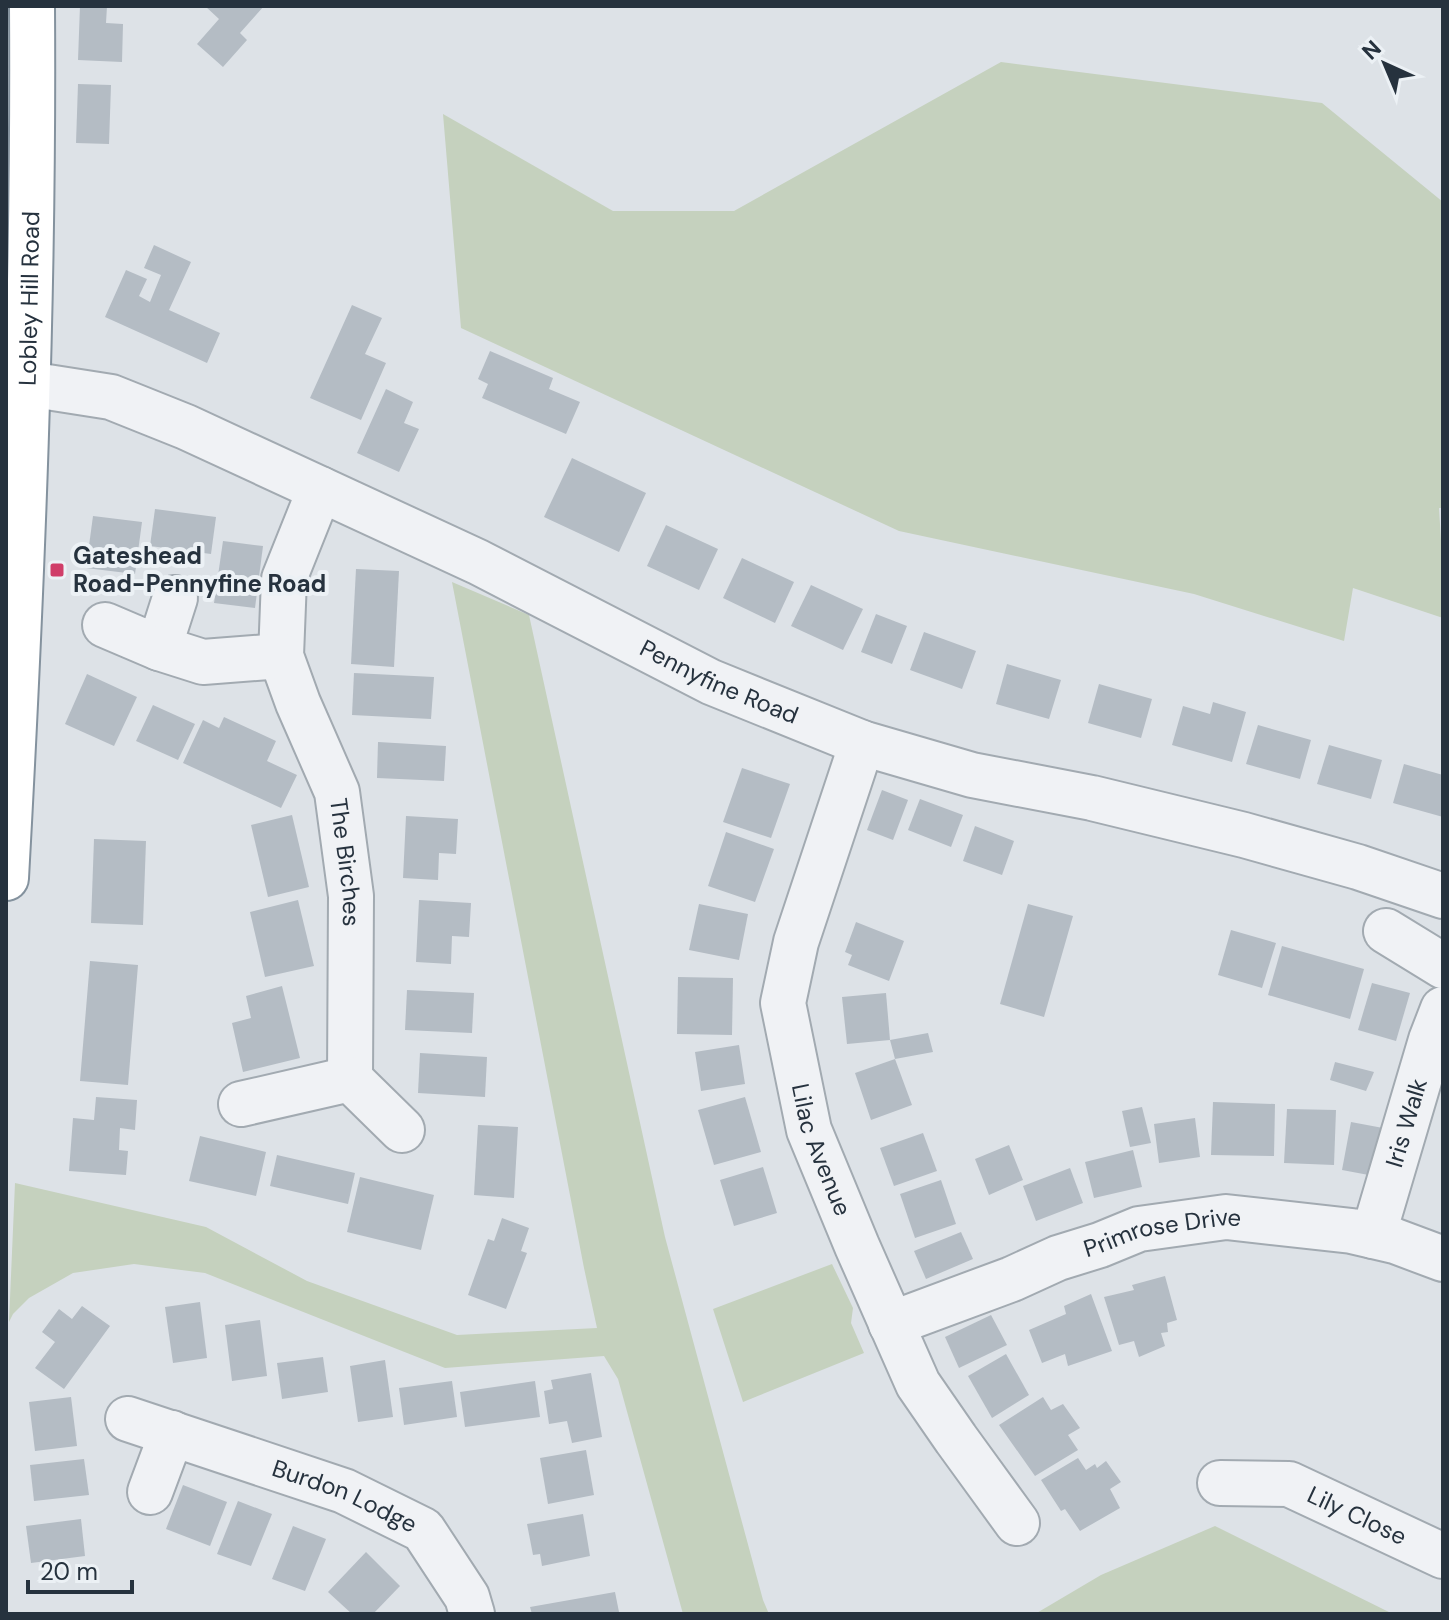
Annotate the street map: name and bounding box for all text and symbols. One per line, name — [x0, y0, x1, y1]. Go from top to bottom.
north arrow — [1345, 24, 1425, 104]
text: N — [1356, 34, 1387, 66]
street label: Lobley Hill Road — [11, 211, 46, 386]
place label: Gateshead Road-Pennyfine Road — [73, 540, 326, 599]
marker: Gateshead Road-Pennyfine Road — [48, 561, 66, 579]
street label: Pennyfine Road — [635, 632, 803, 731]
street label: The Birches — [323, 796, 368, 927]
street label: Iris Walk — [1378, 1075, 1434, 1171]
street label: Lilac Avenue — [785, 1081, 859, 1220]
street label: Primrose Drive — [1080, 1201, 1243, 1264]
street label: Burdon Lodge — [268, 1452, 422, 1540]
street label: Lily Close — [1303, 1479, 1412, 1552]
scale bar — [28, 1544, 132, 1594]
text: 20 m — [40, 1556, 98, 1587]

